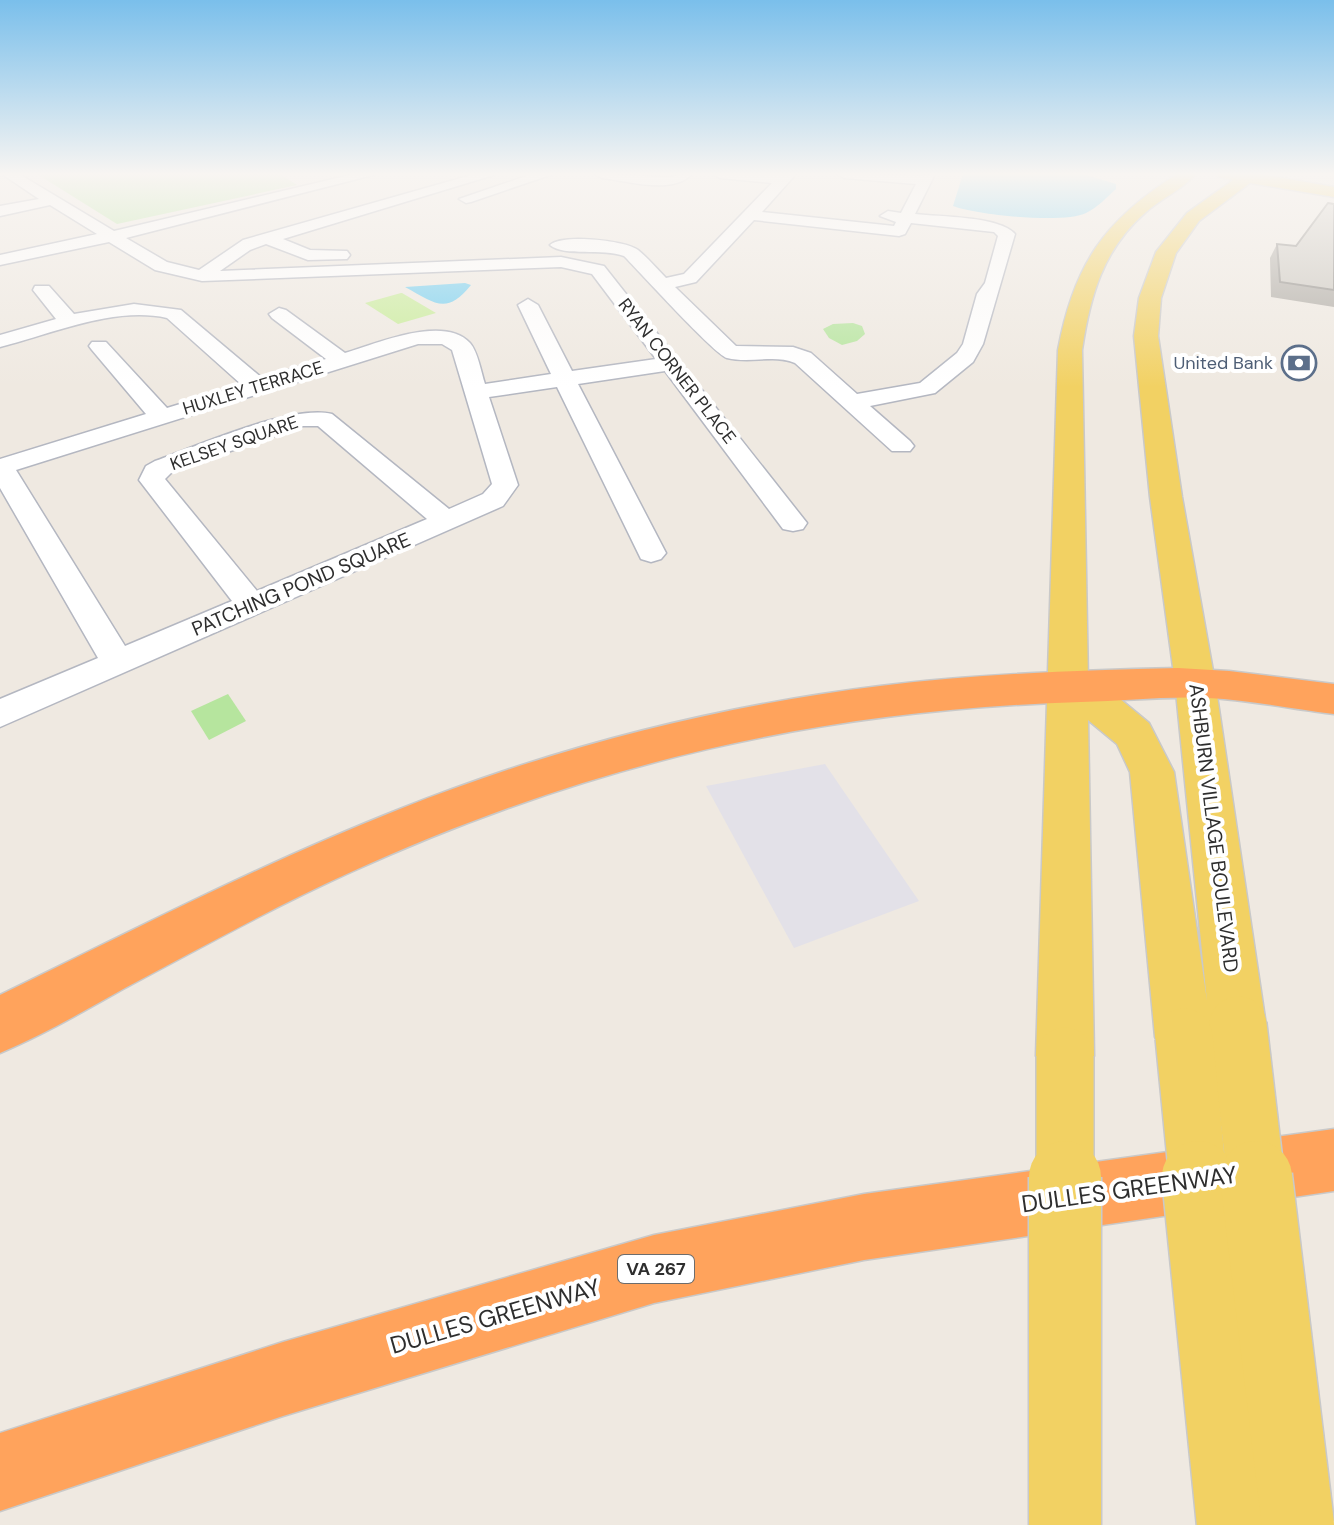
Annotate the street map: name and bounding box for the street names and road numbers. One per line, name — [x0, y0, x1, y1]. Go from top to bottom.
street label: RYAN CORNER PLACE — [613, 293, 741, 449]
street label: HUXLEY TERRACE — [180, 355, 326, 421]
street label: KELSEY SQUARE — [167, 410, 301, 476]
street label: PATCHING POND SQUARE — [188, 526, 414, 642]
street label: ASHBURN VILLAGE BOULEVARD — [1183, 682, 1245, 974]
street label: DULLES GREENWAY — [1019, 1159, 1239, 1219]
road number: VA 267 — [618, 1255, 694, 1283]
street label: DULLES GREENWAY — [386, 1271, 604, 1361]

